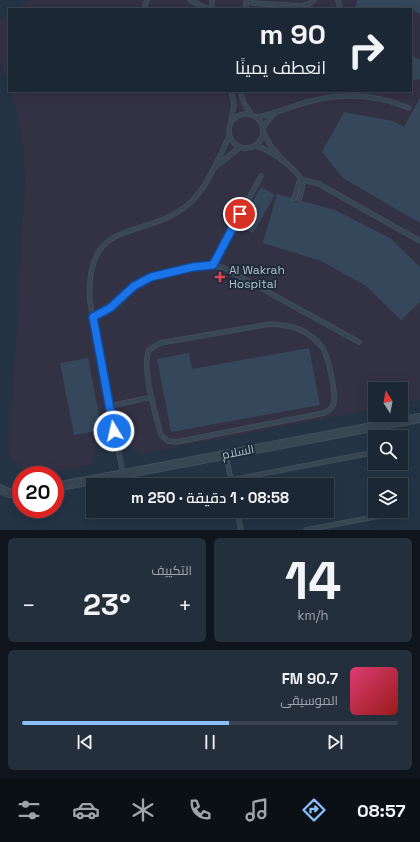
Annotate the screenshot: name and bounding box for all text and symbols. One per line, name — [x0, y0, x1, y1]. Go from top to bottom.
text: 90 m — [260, 16, 326, 52]
icon: right — [340, 24, 392, 76]
text: انعطف يمينًا — [235, 56, 326, 79]
pin — [223, 197, 257, 231]
icon: arrive — [229, 203, 251, 225]
place label: Al Wakrah Hospital — [229, 262, 285, 292]
marker: Al Wakrah Hospital — [214, 271, 226, 283]
north arrow — [368, 382, 408, 422]
map controls — [368, 382, 408, 518]
position arrow — [93, 410, 135, 452]
button: search — [368, 430, 408, 470]
street label: السلام — [221, 441, 255, 463]
speed limit sign: 20 — [12, 466, 64, 518]
button: layers — [368, 478, 408, 518]
text: 08:58 · 1 دقيقة · 250 m — [131, 488, 289, 507]
text: 14 — [285, 548, 341, 614]
text: التكييف — [151, 562, 192, 579]
text: 23° — [83, 585, 131, 624]
text: − — [22, 591, 36, 619]
text: + — [178, 591, 192, 619]
text: km/h — [298, 607, 328, 624]
text: 90.7 FM — [282, 669, 338, 688]
text: الموسيقى — [280, 692, 338, 709]
icon: previous — [74, 731, 96, 753]
icon: pause — [199, 731, 221, 753]
icon: next — [324, 731, 346, 753]
icon: filters — [15, 796, 43, 824]
icon: car — [72, 796, 100, 824]
icon: climate — [129, 796, 157, 824]
icon: phone — [186, 796, 214, 824]
icon: music — [243, 796, 271, 824]
icon: directions — [300, 796, 328, 824]
text: 08:57 — [357, 799, 405, 822]

